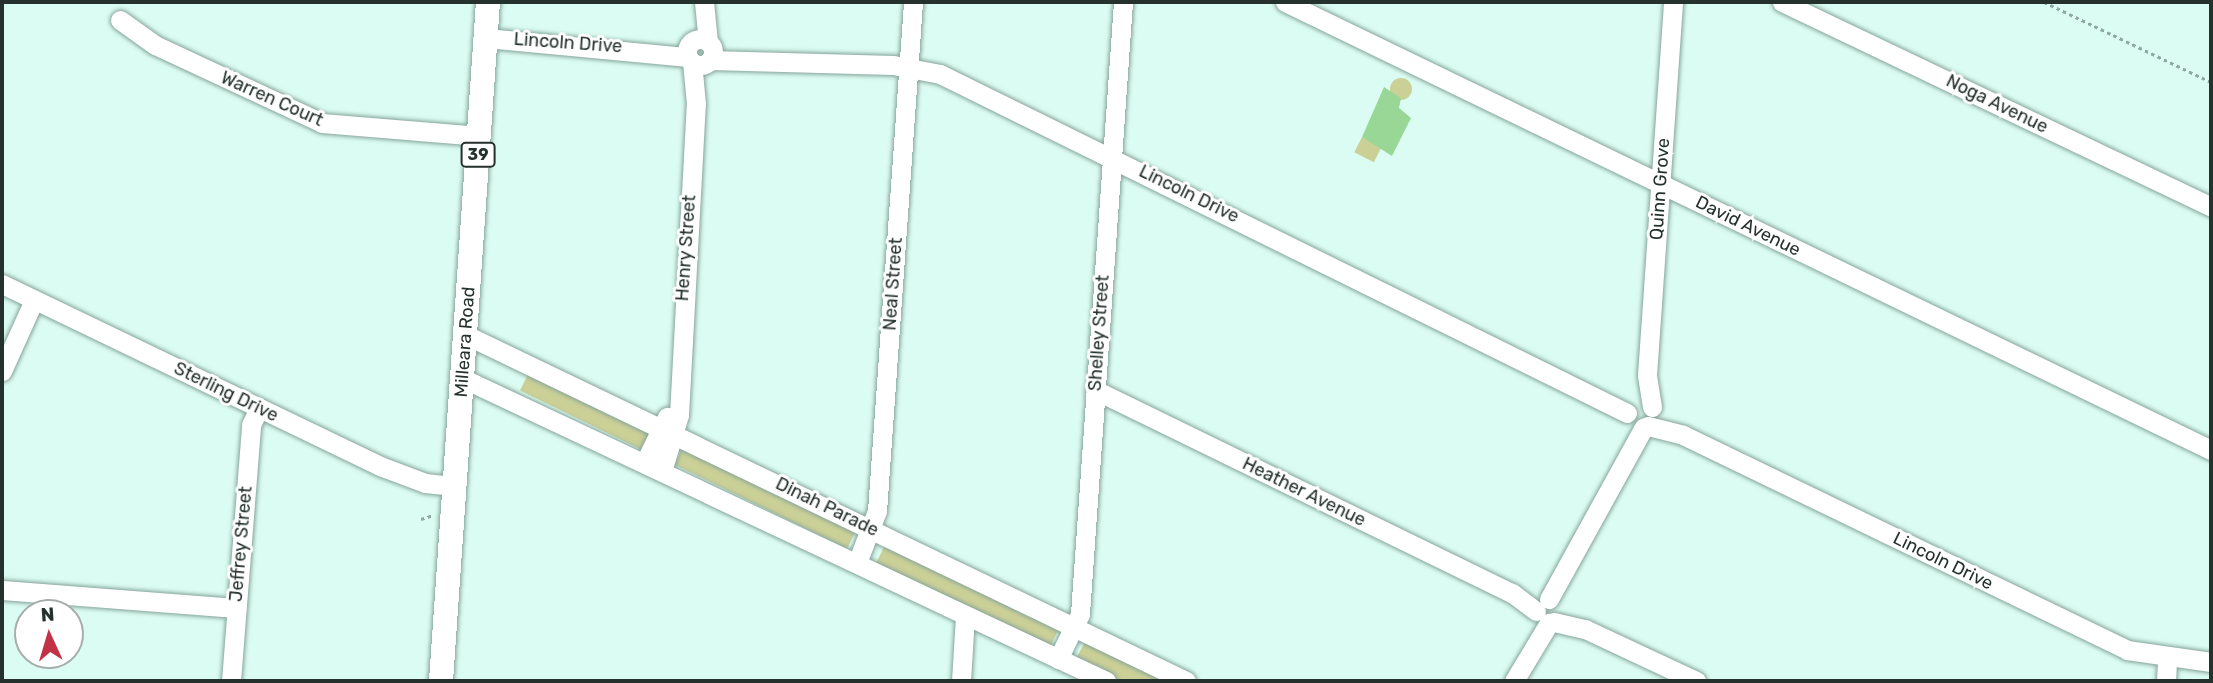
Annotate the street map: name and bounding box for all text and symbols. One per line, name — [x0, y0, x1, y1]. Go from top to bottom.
street label: Lincoln Drive — [513, 28, 623, 58]
street label: Warren Court — [217, 67, 327, 131]
street label: Noga Avenue — [1942, 70, 2052, 138]
street label: Quinn Grove — [1646, 137, 1674, 241]
road number: 39 — [461, 142, 496, 168]
street label: Lincoln Drive — [1135, 160, 1243, 228]
street label: David Avenue — [1692, 191, 1804, 261]
street label: Henry Street — [671, 194, 701, 302]
street label: Neal Street — [879, 237, 907, 331]
street label: Shelley Street — [1084, 274, 1114, 392]
street label: Milleara Road — [450, 286, 480, 398]
street label: Sterling Drive — [170, 357, 282, 427]
street label: Heather Avenue — [1239, 453, 1369, 531]
street label: Dinah Parade — [772, 473, 882, 541]
street label: Jeffrey Street — [225, 485, 257, 603]
street label: Lincoln Drive — [1889, 527, 1997, 595]
north arrow — [14, 599, 84, 669]
text: N — [40, 603, 55, 626]

